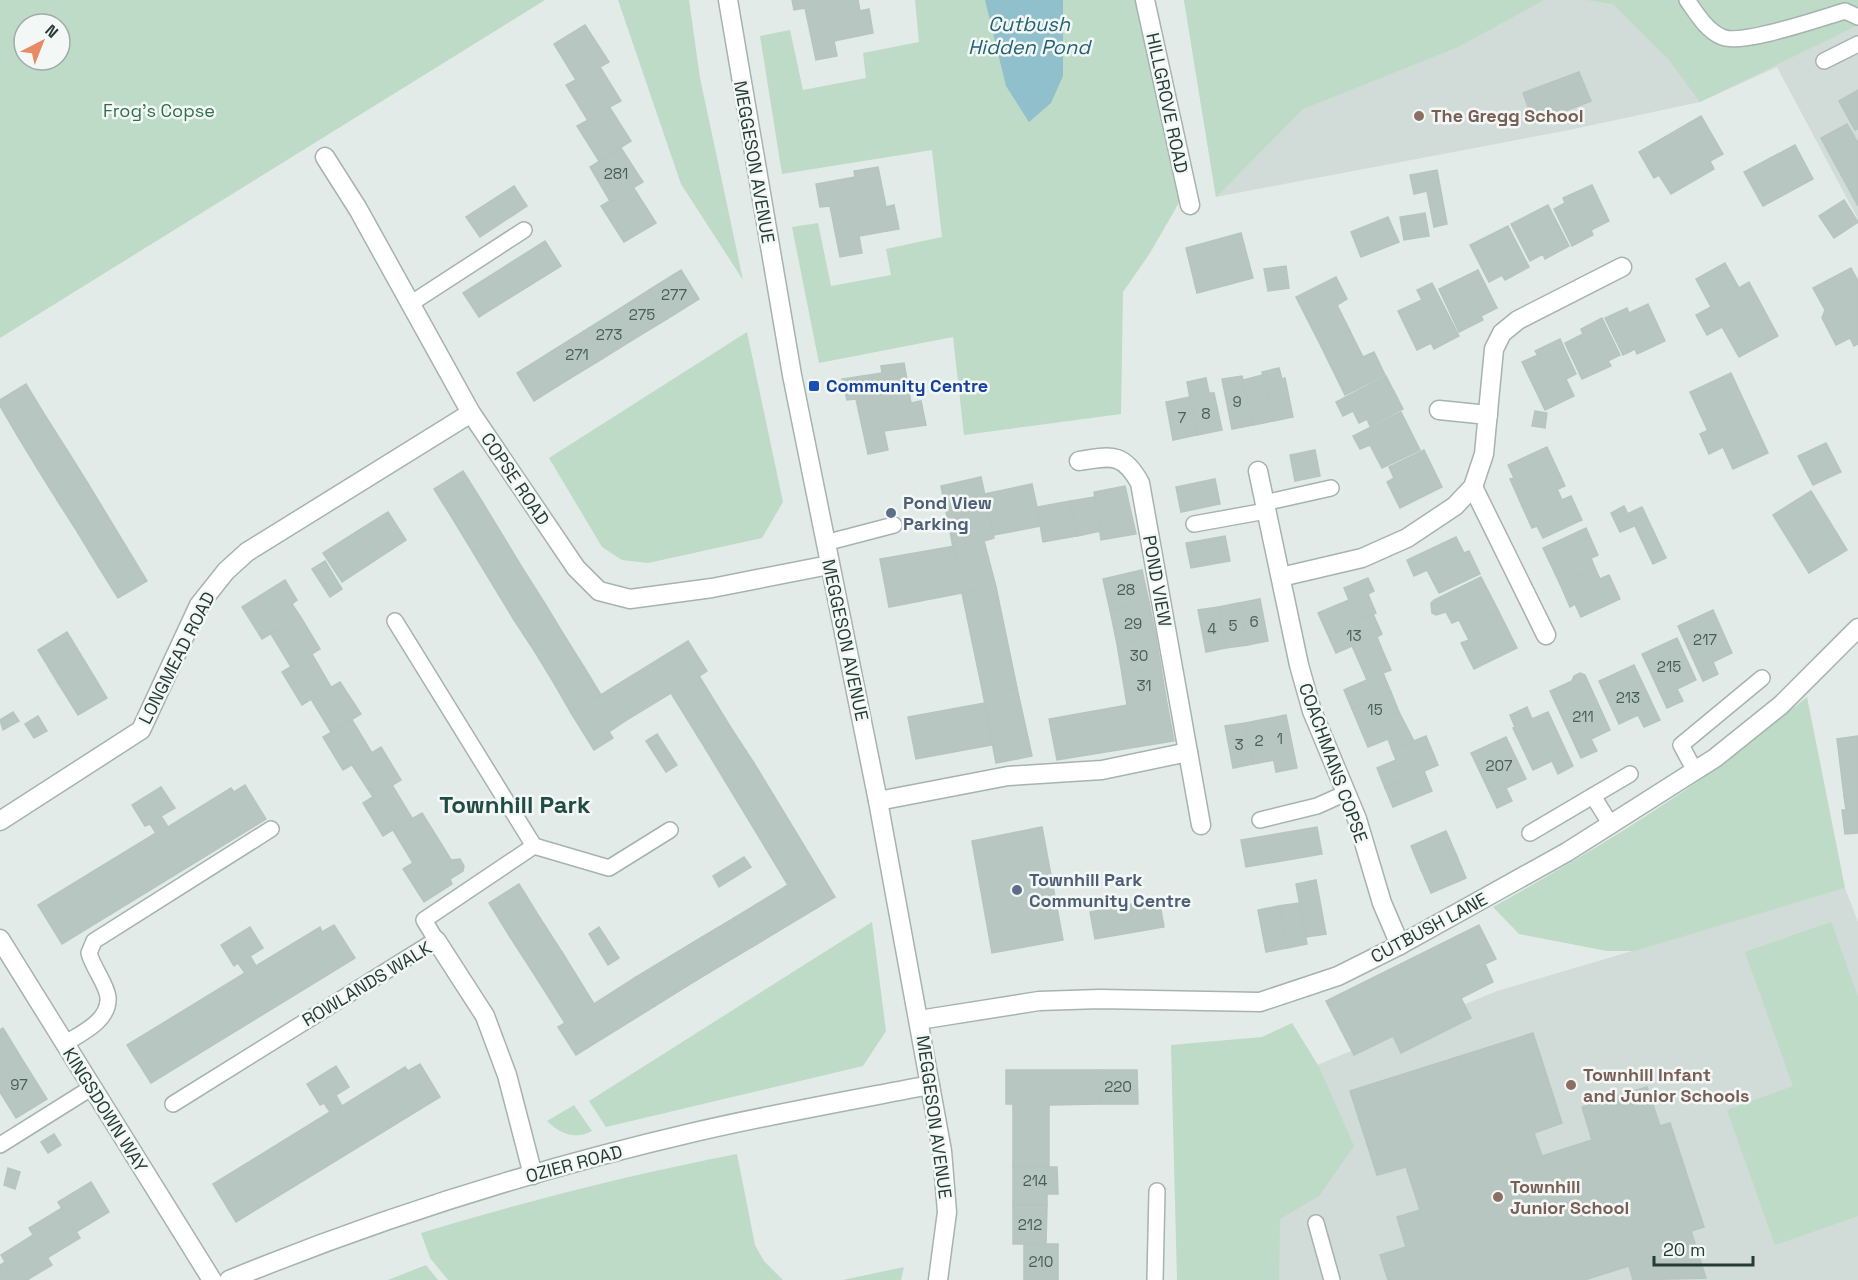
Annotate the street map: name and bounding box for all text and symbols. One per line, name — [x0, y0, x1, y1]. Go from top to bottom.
water label: Cutbush Hidden Pond — [968, 11, 1092, 60]
north arrow — [12, 12, 72, 72]
text: N — [41, 20, 63, 43]
street label: HILLGROVE ROAD — [1141, 31, 1194, 175]
street label: MEGGESON AVENUE — [729, 79, 780, 245]
park label: Frog's Copse — [103, 99, 215, 122]
place label: The Gregg School — [1431, 104, 1584, 127]
marker: The Gregg School — [1412, 109, 1426, 123]
house number: 281 — [604, 164, 628, 183]
house number: 277 — [661, 285, 687, 304]
house number: 275 — [629, 305, 655, 324]
house number: 273 — [596, 325, 622, 344]
house number: 271 — [565, 345, 589, 364]
place label: Community Centre — [826, 374, 988, 397]
marker: Community Centre — [807, 379, 821, 393]
house number: 9 — [1232, 392, 1242, 411]
house number: 8 — [1201, 404, 1211, 423]
house number: 7 — [1178, 408, 1186, 427]
street label: COPSE ROAD — [476, 428, 555, 529]
place label: Pond View Parking — [903, 491, 992, 535]
marker: Pond View Parking — [884, 506, 898, 520]
street label: POND VIEW — [1138, 533, 1177, 629]
street label: MEGGESON AVENUE — [817, 557, 874, 723]
house number: 28 — [1117, 580, 1135, 599]
street label: LONGMEAD ROAD — [133, 588, 220, 728]
house number: 6 — [1249, 612, 1259, 631]
house number: 29 — [1124, 614, 1142, 633]
house number: 5 — [1229, 616, 1238, 635]
house number: 4 — [1207, 619, 1217, 638]
house number: 13 — [1346, 626, 1362, 645]
house number: 217 — [1693, 630, 1717, 649]
house number: 30 — [1130, 646, 1148, 665]
house number: 215 — [1657, 657, 1681, 676]
house number: 31 — [1136, 676, 1152, 695]
street label: COACHMANS COPSE — [1294, 680, 1373, 846]
house number: 213 — [1616, 688, 1640, 707]
house number: 15 — [1367, 700, 1383, 719]
house number: 211 — [1572, 707, 1594, 726]
house number: 1 — [1277, 729, 1283, 748]
house number: 2 — [1254, 731, 1264, 750]
house number: 3 — [1234, 735, 1244, 754]
house number: 207 — [1486, 756, 1512, 775]
district label: Townhill Park — [439, 789, 591, 820]
place label: Townhill Park Community Centre — [1029, 868, 1191, 912]
marker: Townhill Park Community Centre — [1010, 883, 1024, 897]
street label: CUTBUSH LANE — [1367, 887, 1491, 968]
street label: ROWLANDS WALK — [298, 936, 436, 1031]
street label: MEGGESON AVENUE — [912, 1034, 957, 1200]
street label: KINGSDOWN WAY — [58, 1043, 153, 1176]
place label: Townhill Infant and Junior Schools — [1583, 1063, 1749, 1107]
house number: 97 — [10, 1075, 28, 1094]
house number: 220 — [1104, 1077, 1132, 1096]
marker: Townhill Infant and Junior Schools — [1564, 1078, 1578, 1092]
street label: OZIER ROAD — [523, 1140, 625, 1187]
house number: 214 — [1023, 1171, 1047, 1190]
place label: Townhill Junior School — [1510, 1175, 1629, 1219]
marker: Townhill Junior School — [1491, 1190, 1505, 1204]
house number: 212 — [1018, 1215, 1042, 1234]
scale bar — [1654, 1229, 1753, 1267]
text: 20 m — [1663, 1238, 1706, 1261]
house number: 210 — [1029, 1252, 1053, 1271]

